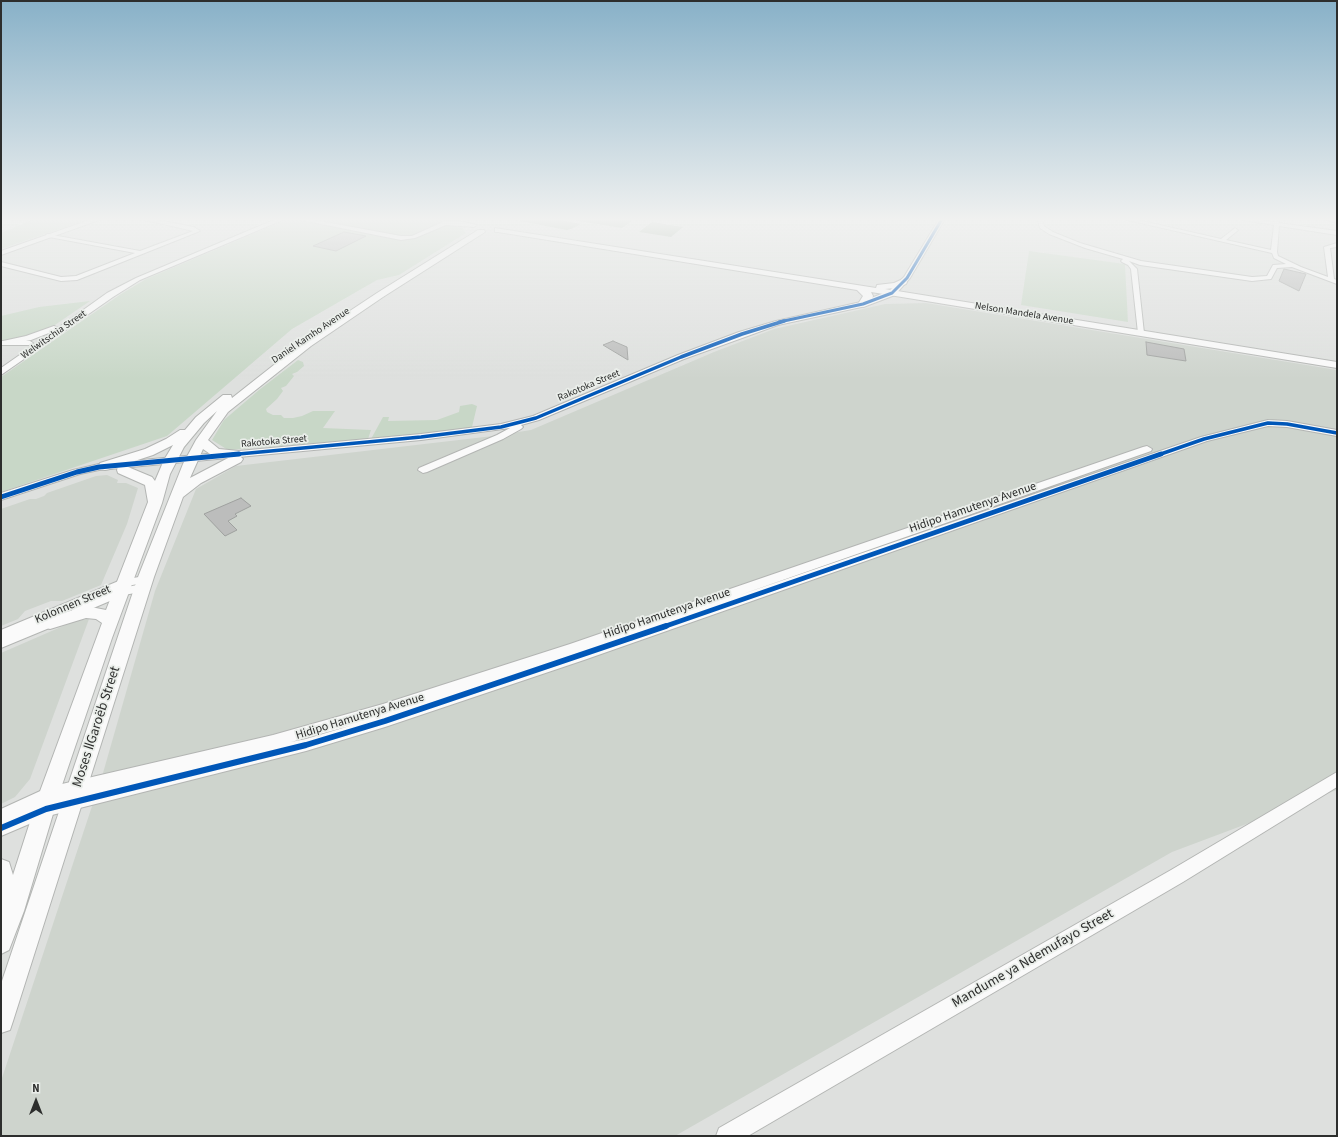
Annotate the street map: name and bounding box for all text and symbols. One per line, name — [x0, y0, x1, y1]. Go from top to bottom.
street label: Nelson Mandela Avenue — [974, 300, 1074, 328]
street label: Daniel Kamho Avenue — [270, 305, 352, 367]
street label: Welwitschia Street — [19, 308, 89, 362]
street label: Rakotoka Street — [556, 368, 622, 404]
street label: Rakotoka Street — [240, 433, 308, 451]
street label: Hidipo Hamutenya Avenue — [908, 479, 1038, 537]
street label: Kolonnen Street — [33, 583, 113, 627]
street label: Hidipo Hamutenya Avenue — [602, 585, 732, 643]
street label: Moses ǁGaroëb Street — [70, 664, 124, 790]
street label: Hidipo Hamutenya Avenue — [294, 691, 426, 743]
street label: Mandume ya Ndemufayo Street — [949, 906, 1117, 1012]
north arrow — [16, 1081, 56, 1121]
text: N — [32, 1081, 40, 1096]

